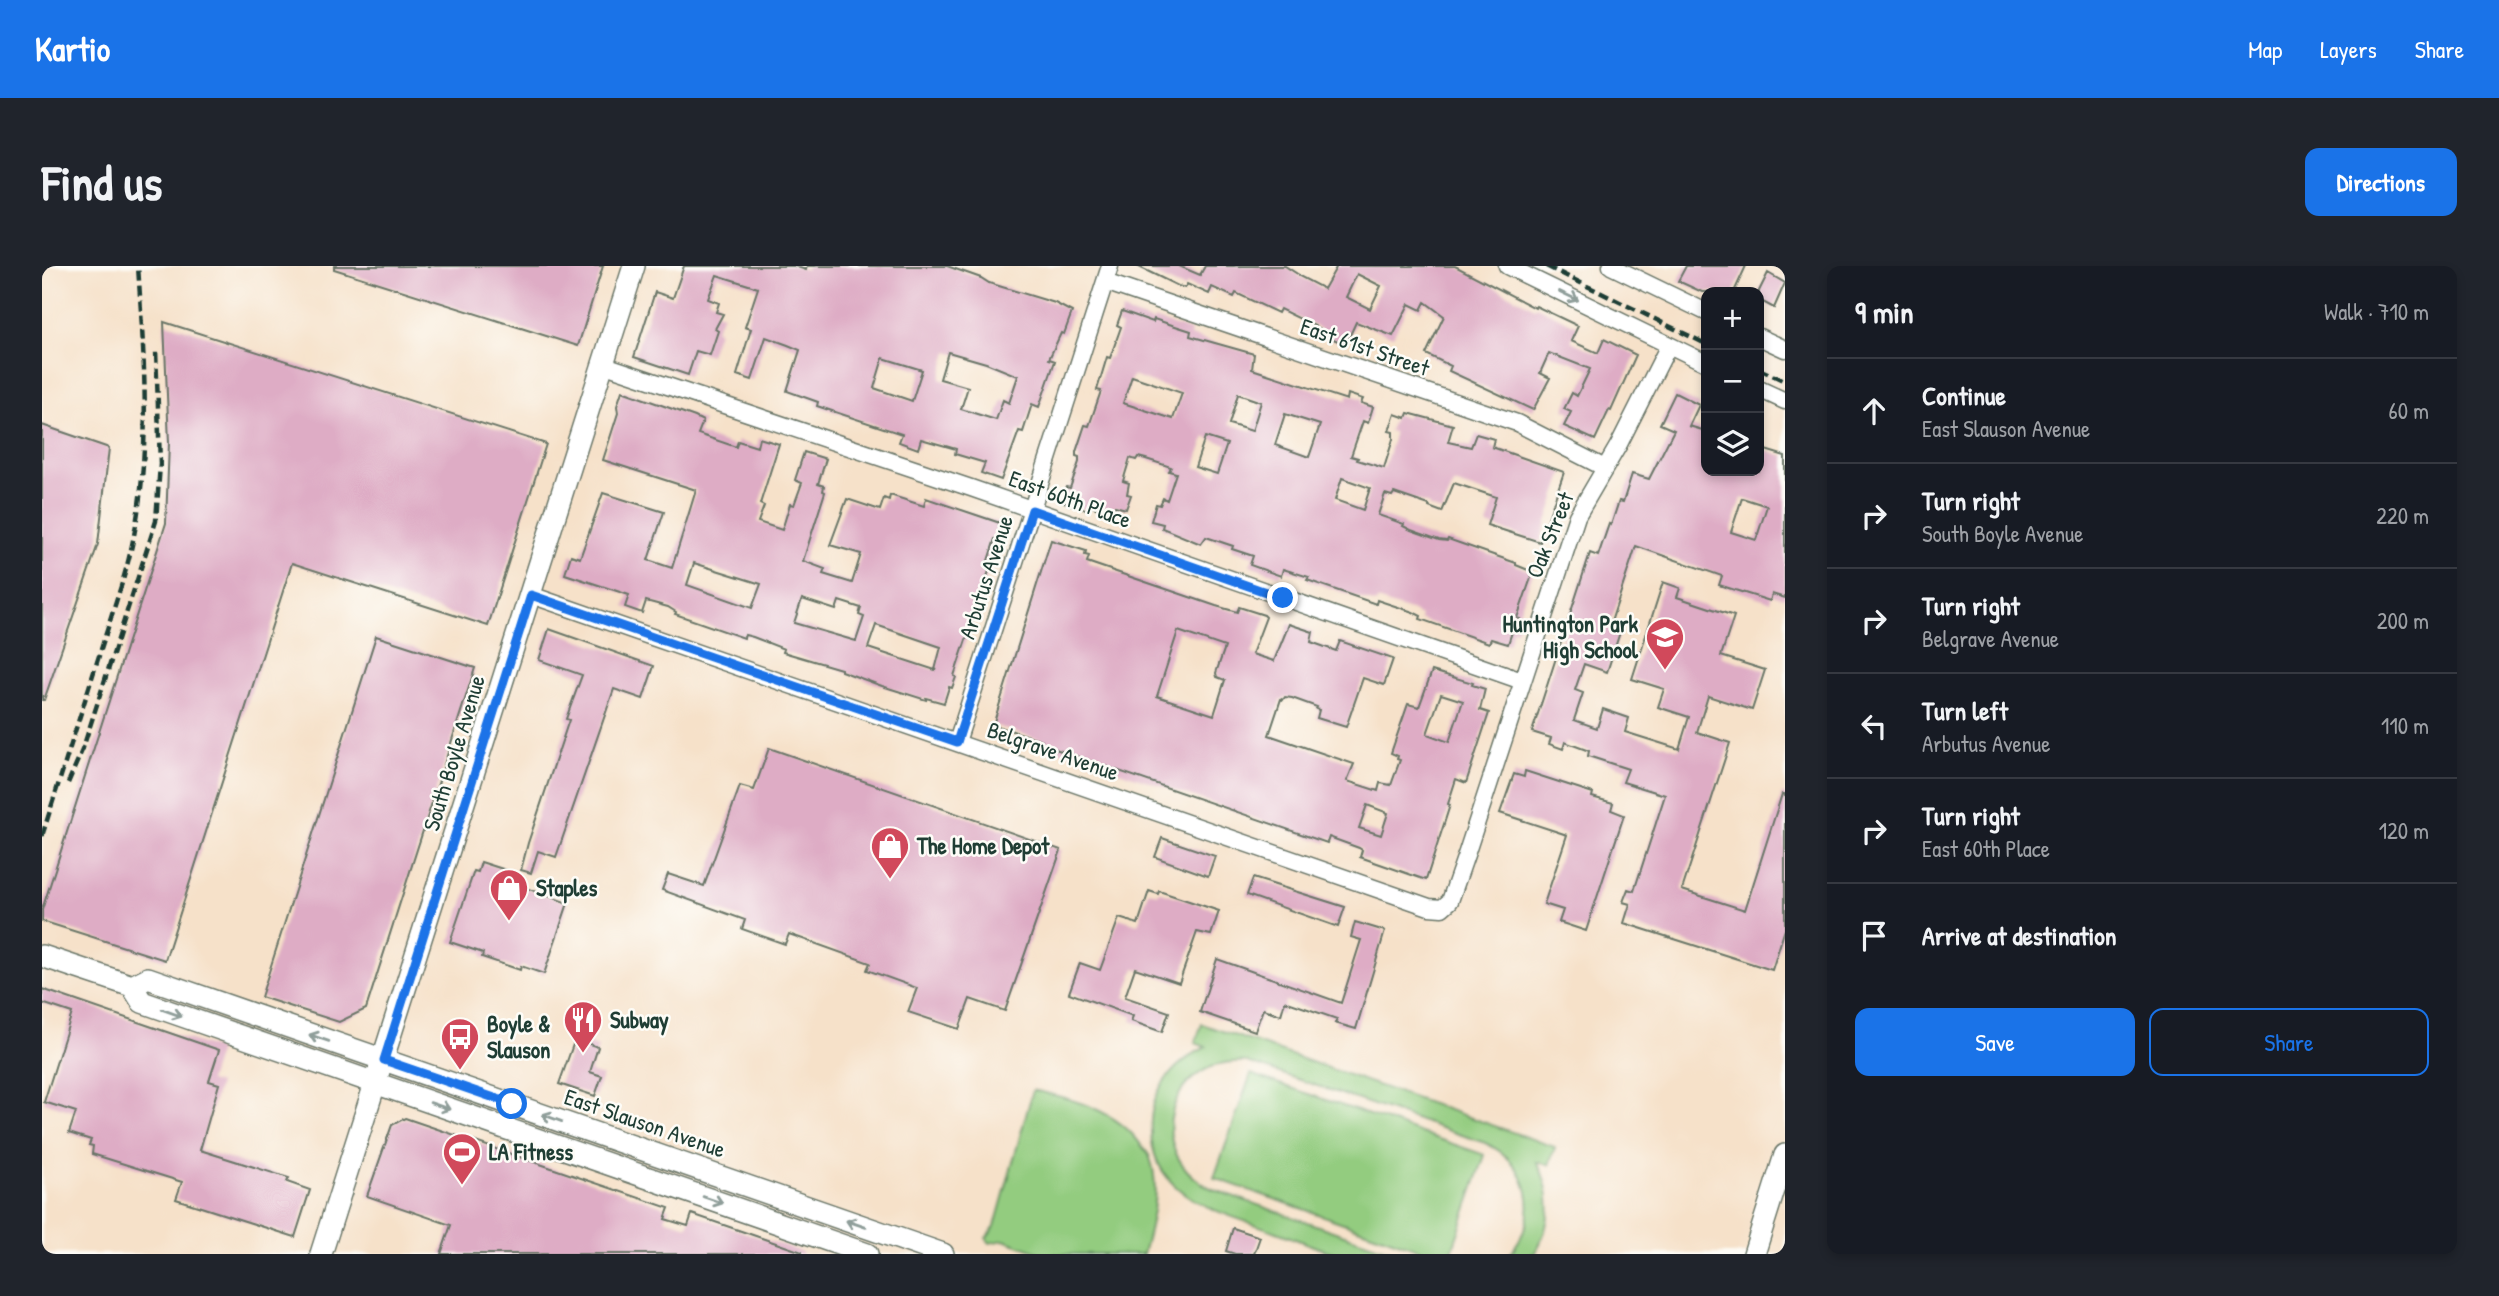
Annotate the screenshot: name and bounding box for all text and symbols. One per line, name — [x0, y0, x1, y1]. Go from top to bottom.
text: Kartio — [35, 27, 110, 71]
text: Map — [2248, 33, 2282, 65]
text: Layers — [2320, 33, 2377, 65]
text: Share — [2415, 33, 2464, 65]
button: Directions — [2305, 148, 2457, 216]
text: Find us — [42, 149, 162, 215]
map controls — [1701, 287, 1764, 476]
button: + — [1701, 287, 1764, 350]
one-way arrow — [1558, 290, 1579, 303]
text: 9 min — [1855, 292, 1914, 332]
text: Walk · 710 m — [2324, 296, 2429, 327]
street label: East 61st Street — [1297, 310, 1435, 383]
button: − — [1701, 350, 1764, 413]
text: Continue — [1922, 378, 2006, 413]
icon: ahead — [1855, 392, 1893, 430]
text: 60 m — [2389, 395, 2429, 426]
button: layers — [1701, 413, 1764, 476]
text: East Slauson Avenue — [1922, 413, 2090, 444]
street label: East 60th Place — [1005, 462, 1136, 535]
text: Turn right — [1922, 483, 2020, 518]
street label: Oak Street — [1518, 486, 1581, 582]
icon: right — [1855, 497, 1893, 535]
text: 220 m — [2376, 500, 2429, 531]
street label: Arbutus Avenue — [951, 511, 1020, 643]
text: South Boyle Avenue — [1922, 518, 2083, 549]
route end — [1267, 582, 1298, 613]
text: Turn right — [1922, 588, 2020, 623]
icon: right — [1855, 602, 1893, 640]
text: 200 m — [2377, 605, 2429, 636]
place label: Huntington Park High School — [1503, 608, 1639, 666]
school or university icon: Huntington Park High School — [1644, 616, 1686, 671]
text: Belgrave Avenue — [1922, 623, 2059, 654]
street label: South Boyle Avenue — [415, 671, 492, 835]
text: Turn left — [1922, 693, 2008, 728]
icon: left — [1855, 707, 1893, 745]
text: 110 m — [2381, 710, 2429, 741]
street label: Belgrave Avenue — [983, 714, 1123, 787]
text: Arbutus Avenue — [1922, 728, 2050, 759]
text: Turn right — [1922, 798, 2020, 833]
icon: right — [1855, 812, 1893, 850]
text: 120 m — [2379, 815, 2429, 846]
shop icon: The Home Depot — [869, 825, 911, 880]
place label: The Home Depot — [916, 830, 1050, 862]
text: East 60th Place — [1922, 833, 2050, 864]
shop icon: Staples — [488, 867, 530, 922]
place label: Staples — [536, 872, 598, 904]
icon: arrive — [1855, 917, 1893, 955]
text: Arrive at destination — [1922, 918, 2117, 953]
restaurant icon: Subway — [562, 999, 604, 1054]
place label: Subway — [610, 1004, 669, 1036]
one-way arrow — [160, 1008, 182, 1020]
place label: Boyle & Slauson — [487, 1008, 550, 1065]
button: Save — [1855, 1008, 2135, 1076]
button: Share — [2149, 1008, 2429, 1076]
bus stop icon: Boyle & Slauson — [439, 1016, 481, 1071]
one-way arrow — [308, 1031, 330, 1044]
street label: East Slauson Avenue — [561, 1080, 730, 1165]
route start — [496, 1088, 527, 1119]
one-way arrow — [429, 1101, 451, 1113]
one-way arrow — [542, 1111, 564, 1124]
sports icon: LA Fitness — [441, 1131, 483, 1186]
place label: LA Fitness — [489, 1136, 573, 1167]
one-way arrow — [702, 1194, 724, 1207]
one-way arrow — [845, 1217, 867, 1229]

